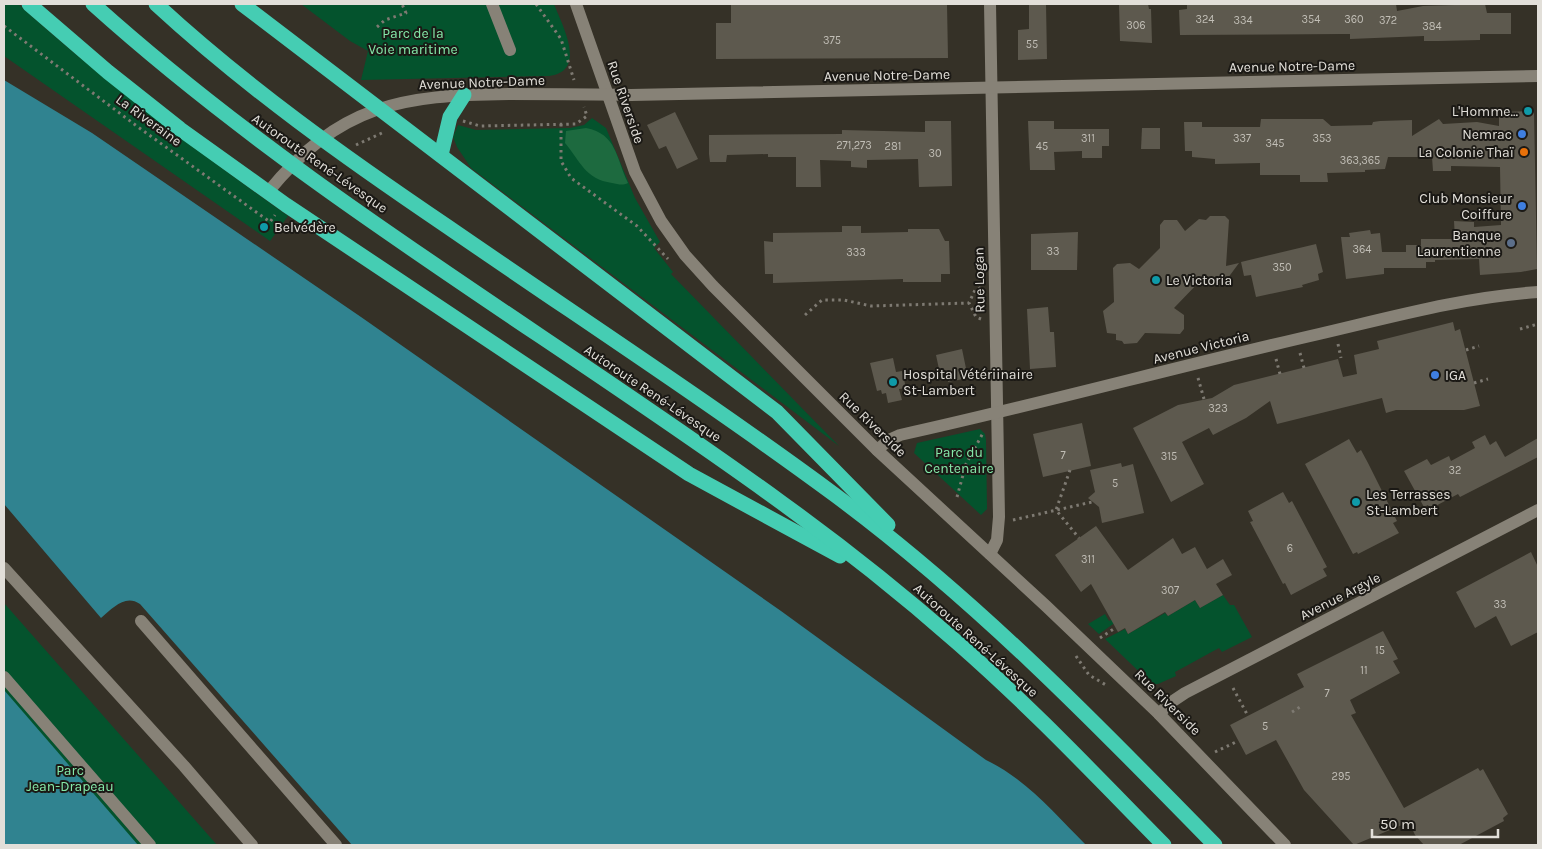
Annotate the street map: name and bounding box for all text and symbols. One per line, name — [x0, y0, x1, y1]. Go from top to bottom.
house number: 324 — [1195, 13, 1215, 26]
house number: 354 — [1302, 13, 1320, 26]
house number: 360 — [1344, 13, 1364, 26]
house number: 334 — [1233, 14, 1253, 27]
house number: 372 — [1379, 14, 1397, 27]
house number: 306 — [1126, 19, 1146, 32]
house number: 384 — [1422, 20, 1442, 33]
park label: Parc de la Voie maritime — [368, 25, 458, 58]
house number: 375 — [823, 34, 841, 47]
house number: 55 — [1026, 38, 1038, 51]
street label: Avenue Notre-Dame — [1229, 57, 1355, 76]
street label: Rue Riverside — [603, 58, 648, 146]
street label: Avenue Notre-Dame — [824, 66, 950, 85]
street label: Avenue Notre-Dame — [419, 72, 545, 93]
street label: La Riveraine — [113, 91, 185, 150]
place label: L'Homme... — [1452, 103, 1518, 120]
marker: L'Homme... — [1522, 105, 1534, 117]
street label: Autoroute René-Lévesque — [249, 110, 391, 217]
place label: Nemrac — [1462, 126, 1512, 143]
marker: Nemrac — [1516, 128, 1528, 140]
house number: 311 — [1081, 132, 1095, 145]
house number: 337 — [1233, 132, 1251, 145]
house number: 353 — [1312, 132, 1332, 145]
house number: 345 — [1266, 137, 1284, 150]
house number: 271,273 — [836, 139, 872, 152]
house number: 281 — [885, 140, 901, 153]
house number: 45 — [1036, 140, 1048, 153]
place label: La Colonie Thaï — [1418, 144, 1514, 161]
marker: La Colonie Thaï — [1518, 146, 1530, 158]
house number: 30 — [928, 147, 942, 160]
house number: 363,365 — [1340, 154, 1380, 167]
place label: Club Monsieur Coiffure — [1419, 190, 1513, 223]
marker: Club Monsieur Coiffure — [1516, 200, 1528, 212]
place label: Belvédère — [274, 219, 336, 236]
marker: Belvédère — [258, 221, 270, 233]
place label: Banque Laurentienne — [1417, 227, 1501, 260]
marker: Banque Laurentienne — [1505, 237, 1517, 249]
house number: 364 — [1353, 243, 1371, 256]
house number: 33 — [1047, 245, 1060, 258]
house number: 333 — [846, 246, 866, 259]
street label: Rue Logan — [970, 247, 989, 313]
house number: 350 — [1272, 261, 1292, 274]
place label: Le Victoria — [1166, 272, 1232, 289]
marker: Le Victoria — [1150, 274, 1162, 286]
street label: Avenue Victoria — [1151, 327, 1251, 368]
street label: Autoroute René-Lévesque — [581, 341, 725, 446]
place label: Hospital Vétériinaire St-Lambert — [903, 366, 1033, 399]
place label: IGA — [1445, 367, 1466, 384]
marker: IGA — [1429, 369, 1441, 381]
marker: Hospital Vétériinaire St-Lambert — [887, 376, 899, 388]
street label: Rue Riverside — [836, 388, 910, 461]
house number: 323 — [1208, 402, 1228, 415]
park label: Parc du Centenaire — [924, 444, 994, 477]
house number: 7 — [1060, 449, 1066, 462]
house number: 315 — [1161, 450, 1177, 463]
house number: 32 — [1449, 464, 1461, 477]
house number: 5 — [1112, 477, 1118, 490]
place label: Les Terrasses St-Lambert — [1366, 486, 1451, 519]
marker: Les Terrasses St-Lambert — [1350, 496, 1362, 508]
house number: 6 — [1287, 542, 1293, 555]
house number: 311 — [1081, 553, 1095, 566]
street label: Avenue Argyle — [1297, 569, 1383, 624]
street label: Autoroute René-Lévesque — [910, 580, 1041, 701]
house number: 307 — [1161, 584, 1179, 597]
house number: 33 — [1494, 598, 1507, 611]
house number: 15 — [1375, 644, 1385, 657]
house number: 11 — [1360, 664, 1368, 677]
street label: Rue Riverside — [1131, 666, 1204, 739]
house number: 7 — [1324, 687, 1330, 700]
house number: 5 — [1262, 720, 1268, 733]
park label: Parc Jean-Drapeau — [26, 762, 114, 795]
house number: 295 — [1332, 770, 1350, 783]
scale bar — [1372, 806, 1498, 838]
text: 50 m — [1380, 815, 1415, 833]

